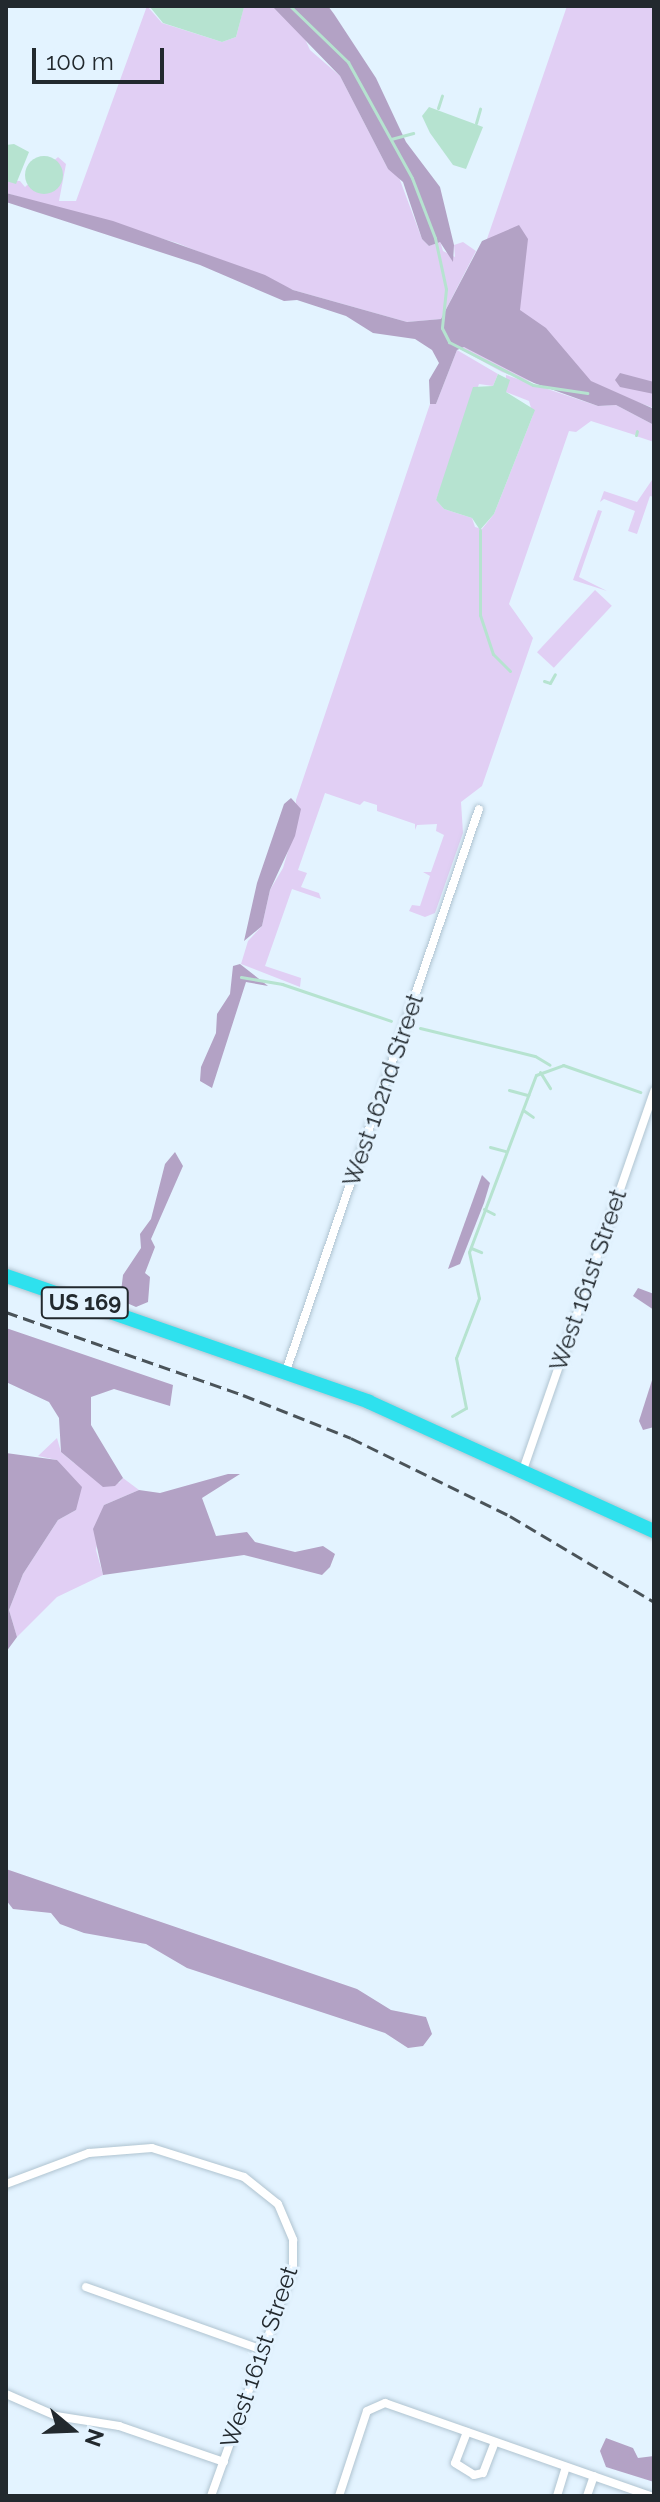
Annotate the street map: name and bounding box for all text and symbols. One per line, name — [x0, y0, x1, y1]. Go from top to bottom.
scale bar — [36, 32, 168, 82]
text: 100 m — [46, 47, 114, 76]
street label: West 162nd Street — [336, 990, 430, 1190]
street label: West 161st Street — [543, 1185, 633, 1375]
road number: US 169 — [39, 1285, 131, 1321]
street label: West 161st Street — [214, 2262, 304, 2452]
north arrow — [32, 2390, 112, 2470]
text: N — [80, 2426, 110, 2450]

